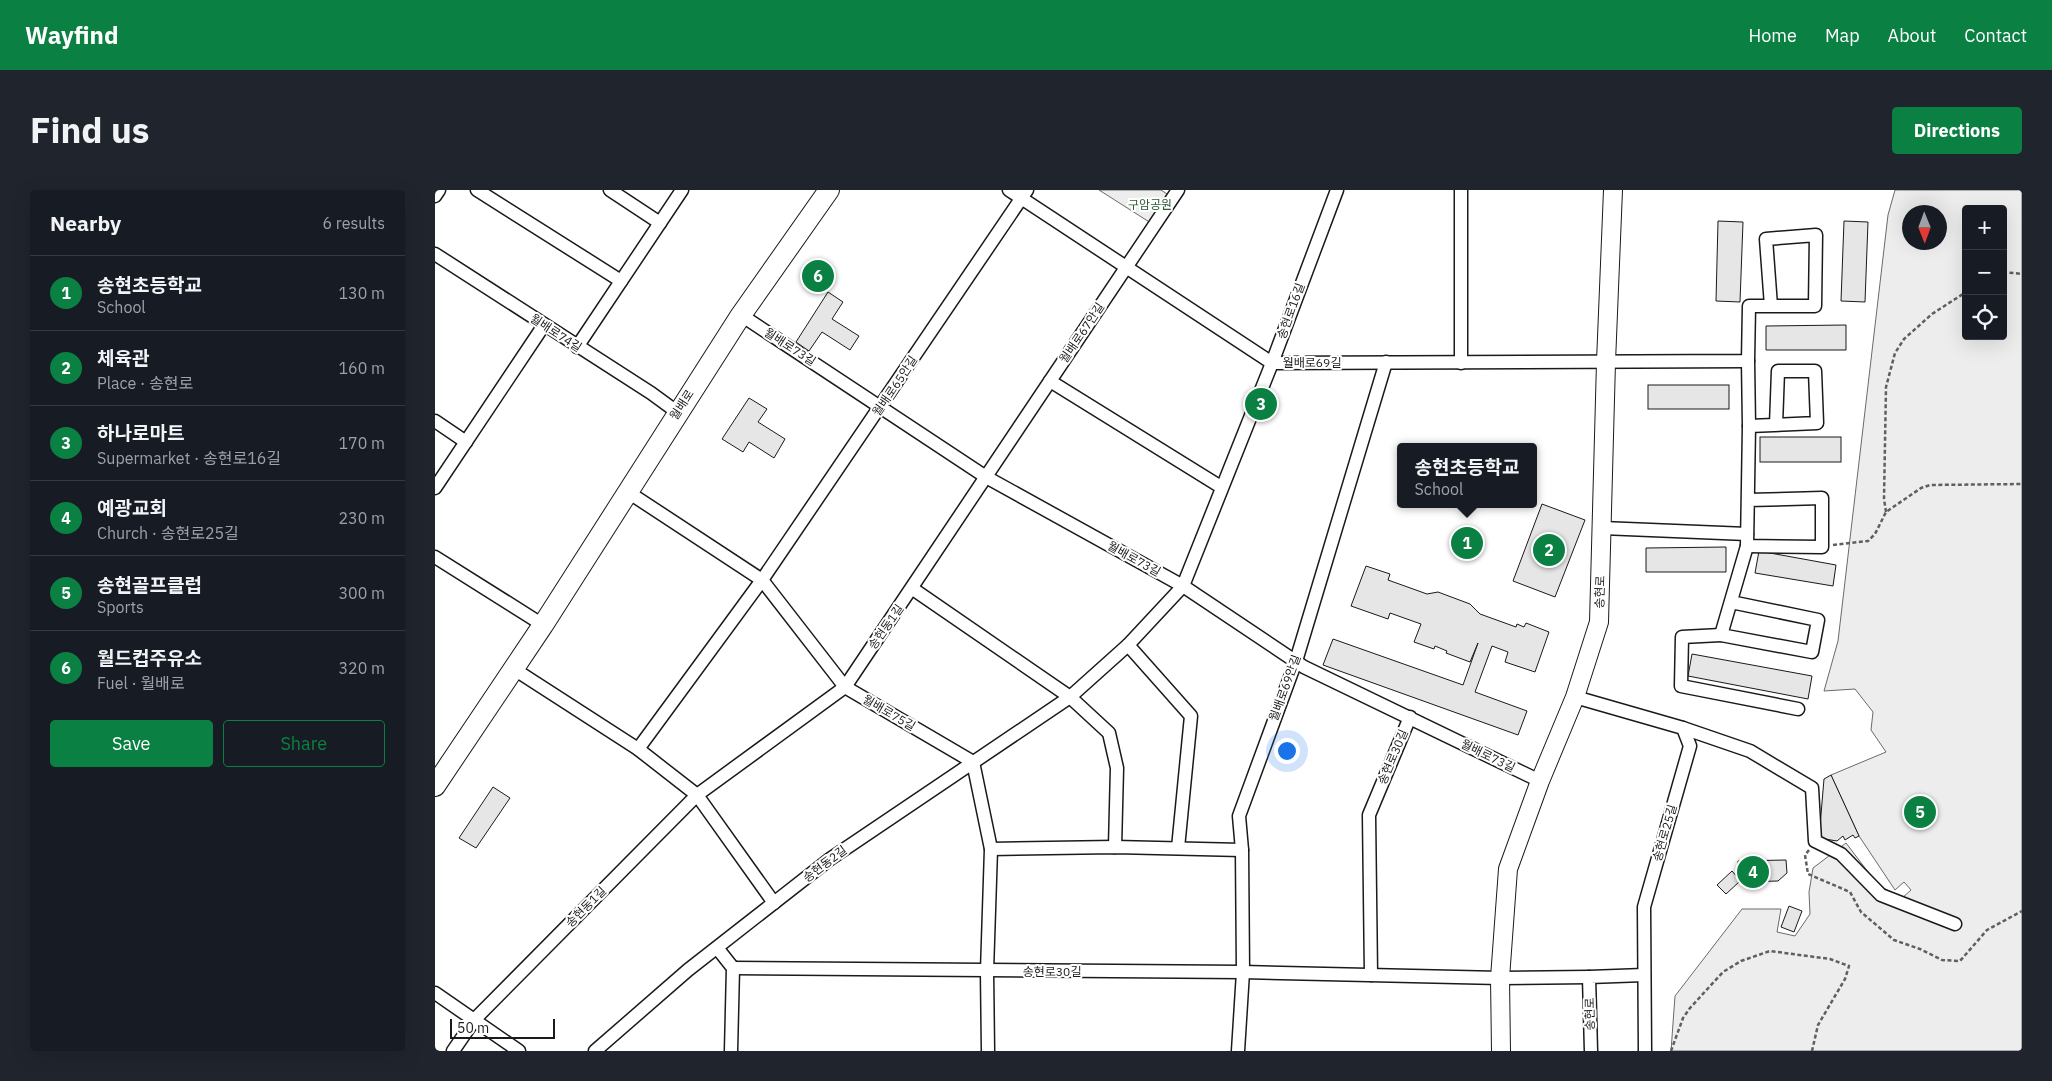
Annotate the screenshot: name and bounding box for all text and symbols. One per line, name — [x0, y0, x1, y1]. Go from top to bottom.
text: Wayfind — [25, 19, 118, 51]
text: Home — [1749, 24, 1797, 47]
text: Map — [1825, 24, 1860, 47]
text: About — [1888, 24, 1936, 47]
text: Contact — [1964, 24, 2027, 47]
text: Find us — [30, 107, 149, 153]
button: Directions — [1892, 107, 2022, 154]
park label: 구암공원 — [1128, 197, 1172, 212]
north arrow — [1902, 205, 1947, 250]
map controls — [1962, 205, 2007, 340]
button: + — [1962, 205, 2007, 250]
text: Nearby — [50, 209, 121, 237]
text: 6 results — [322, 213, 385, 233]
button: − — [1962, 250, 2007, 295]
pin: 6 — [802, 257, 834, 295]
text: 송현초등학교 — [97, 273, 202, 297]
street label: 송현로16길 — [1273, 281, 1308, 341]
text: 1 — [61, 283, 71, 303]
text: 130 m — [338, 283, 385, 303]
button: locate — [1962, 295, 2007, 340]
text: School — [97, 297, 146, 317]
street label: 월배로67안길 — [1056, 300, 1107, 366]
street label: 월배로74길 — [528, 310, 585, 355]
street label: 월배로73길 — [762, 324, 819, 369]
text: 체육관 — [97, 346, 149, 370]
street label: 월배로65안길 — [869, 353, 920, 419]
street label: 월배로69길 — [1283, 355, 1341, 370]
text: 2 — [61, 358, 71, 378]
text: 160 m — [338, 358, 385, 378]
text: Place · 송현로 — [97, 373, 193, 393]
pin: 3 — [1245, 385, 1277, 423]
street label: 월배로 — [666, 387, 697, 423]
text: 하나로마트 — [97, 421, 184, 445]
text: 3 — [61, 433, 71, 453]
text: 170 m — [338, 433, 385, 453]
popup — [1397, 443, 1537, 508]
text: Supermarket · 송현로16길 — [97, 448, 281, 468]
text: 송현초등학교 — [1415, 455, 1519, 479]
text: School — [1415, 479, 1463, 499]
text: 예광교회 — [97, 496, 167, 520]
text: 4 — [61, 508, 71, 528]
text: 230 m — [338, 508, 385, 528]
text: Church · 송현로25길 — [97, 523, 239, 543]
pin: 1 — [1451, 524, 1483, 562]
pin: 2 — [1533, 531, 1565, 569]
street label: 월배로73길 — [1105, 538, 1163, 579]
text: 송현골프클럽 — [97, 573, 202, 597]
street label: 송현로 — [1591, 575, 1608, 609]
text: 5 — [61, 583, 71, 603]
text: 300 m — [338, 583, 385, 603]
text: Sports — [97, 597, 144, 617]
street label: 송현동1길 — [865, 601, 906, 652]
text: 월드컵주유소 — [97, 646, 202, 670]
street label: 월배로69안길 — [1266, 653, 1303, 723]
text: 6 — [61, 658, 71, 678]
text: 320 m — [338, 658, 385, 678]
text: Fuel · 월배로 — [97, 673, 185, 693]
street label: 월배로75길 — [860, 691, 918, 734]
button: Save — [50, 720, 213, 767]
button: Share — [223, 720, 385, 767]
street label: 송현로30길 — [1374, 727, 1411, 787]
street label: 월배로73길 — [1459, 736, 1518, 775]
your location — [1274, 738, 1300, 764]
pin: 5 — [1904, 793, 1936, 831]
street label: 송현로25길 — [1649, 803, 1680, 863]
street label: 송현동2길 — [800, 842, 850, 885]
pin: 4 — [1737, 853, 1769, 891]
street label: 송현동1길 — [562, 883, 609, 930]
street label: 송현로30길 — [1023, 964, 1081, 979]
street label: 송현로 — [1582, 997, 1597, 1031]
scale bar — [450, 1016, 555, 1039]
text: 50 m — [457, 1019, 489, 1037]

